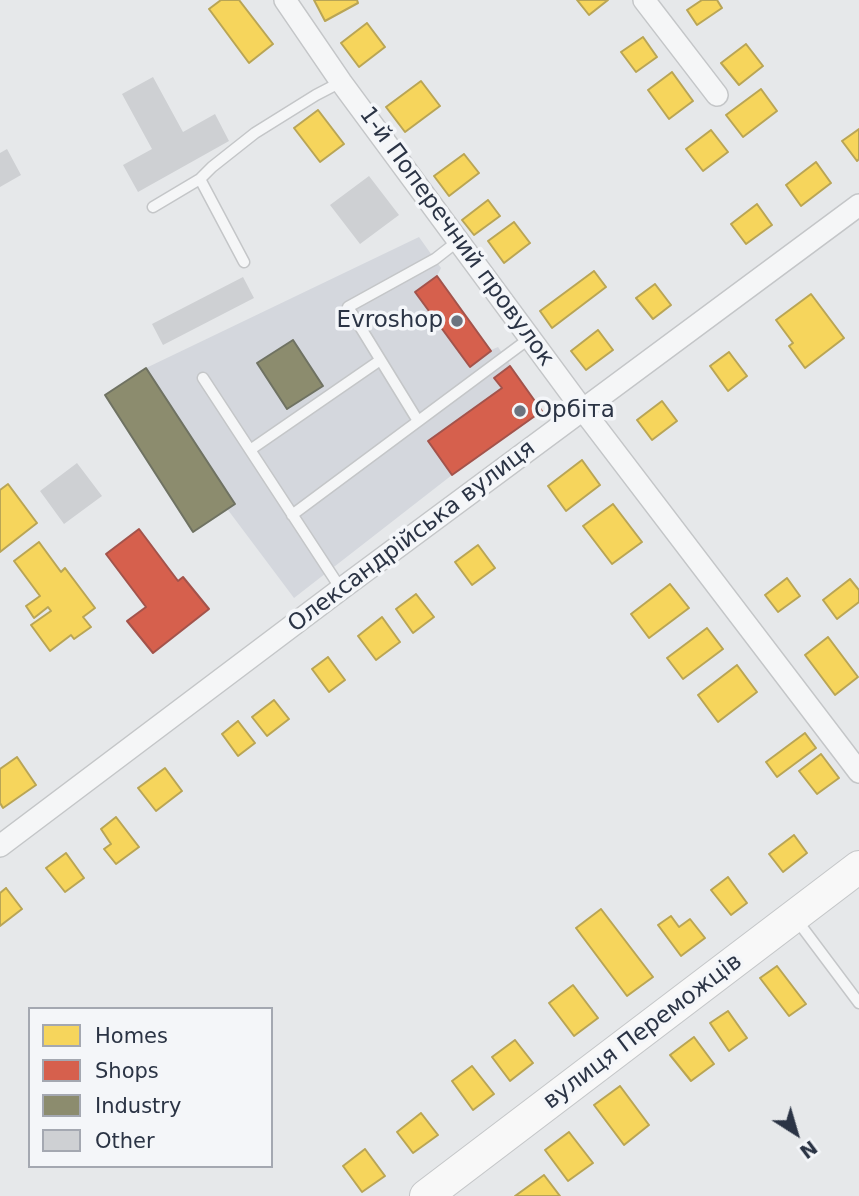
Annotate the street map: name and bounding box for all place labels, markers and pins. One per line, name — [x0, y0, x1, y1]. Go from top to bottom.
place label: Evroshop — [337, 307, 443, 335]
marker: Evroshop — [449, 313, 465, 329]
place label: Орбіта — [534, 397, 615, 425]
marker: Орбіта — [512, 403, 528, 419]

